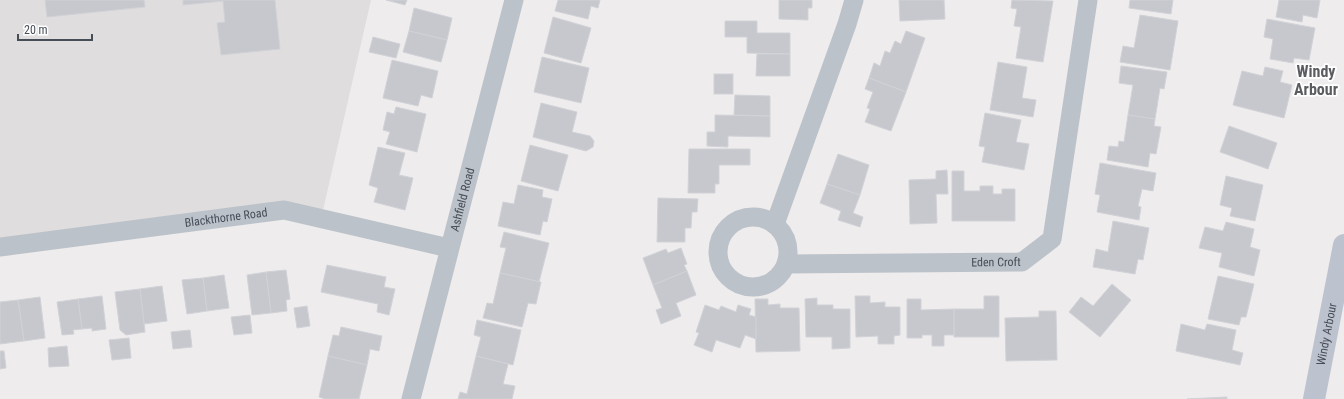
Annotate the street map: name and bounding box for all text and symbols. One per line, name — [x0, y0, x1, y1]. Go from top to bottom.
scale bar — [18, 16, 92, 42]
text: 20 m — [24, 23, 48, 37]
district label: Windy Arbour — [1294, 62, 1338, 99]
street label: Ashfield Road — [448, 166, 477, 233]
street label: Blackthorne Road — [184, 205, 268, 230]
street label: Eden Croft — [971, 255, 1021, 269]
street label: Windy Arbour — [1314, 301, 1340, 367]

